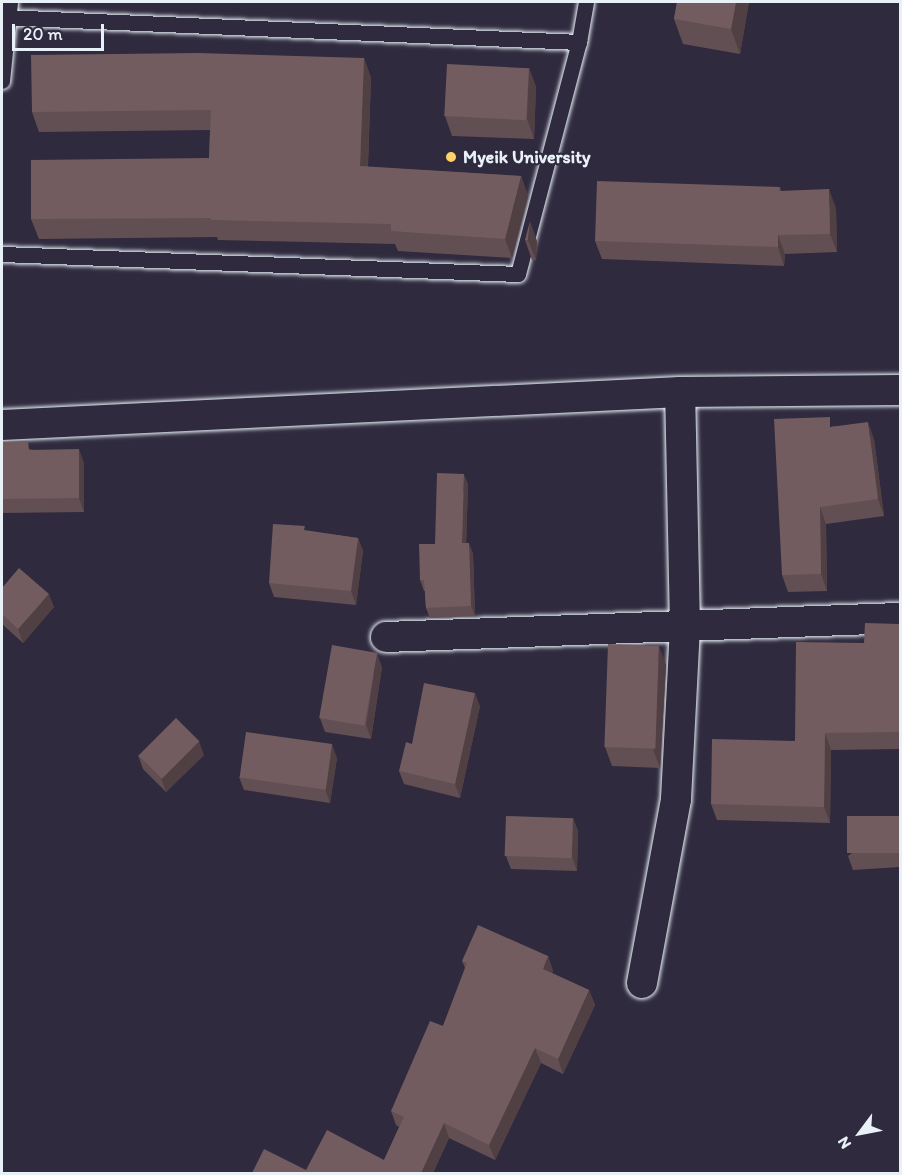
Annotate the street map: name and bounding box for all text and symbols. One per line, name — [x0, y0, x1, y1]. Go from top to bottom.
scale bar — [15, 12, 106, 50]
text: 20 m — [23, 23, 63, 45]
place label: Myeik University — [463, 146, 591, 168]
marker: Myeik University — [444, 150, 458, 164]
north arrow — [830, 1103, 890, 1163]
text: N — [833, 1133, 855, 1152]

